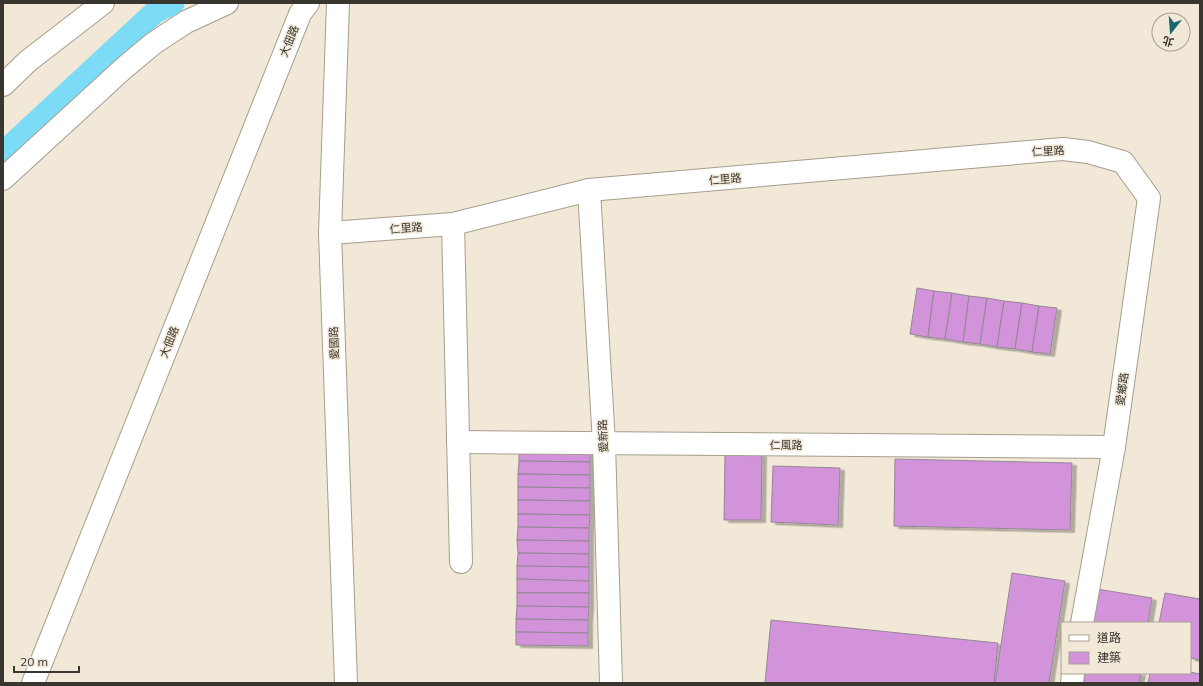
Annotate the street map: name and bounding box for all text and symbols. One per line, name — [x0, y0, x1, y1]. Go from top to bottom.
north arrow — [1151, 12, 1191, 52]
street label: 大佃路 — [276, 23, 302, 59]
text: 北 — [1161, 33, 1175, 50]
street label: 仁里路 — [1031, 143, 1065, 159]
street label: 仁里路 — [708, 171, 742, 187]
street label: 仁里路 — [389, 220, 423, 236]
street label: 大佃路 — [156, 324, 182, 360]
street label: 愛國路 — [326, 326, 342, 360]
street label: 愛鄉路 — [1113, 372, 1131, 406]
street label: 愛新路 — [595, 419, 611, 453]
street label: 仁風路 — [770, 438, 803, 452]
legend — [1061, 622, 1191, 674]
text: 道路 — [1097, 630, 1121, 645]
scale bar — [14, 648, 79, 674]
text: 建築 — [1097, 650, 1121, 665]
text: 20 m — [20, 654, 48, 669]

